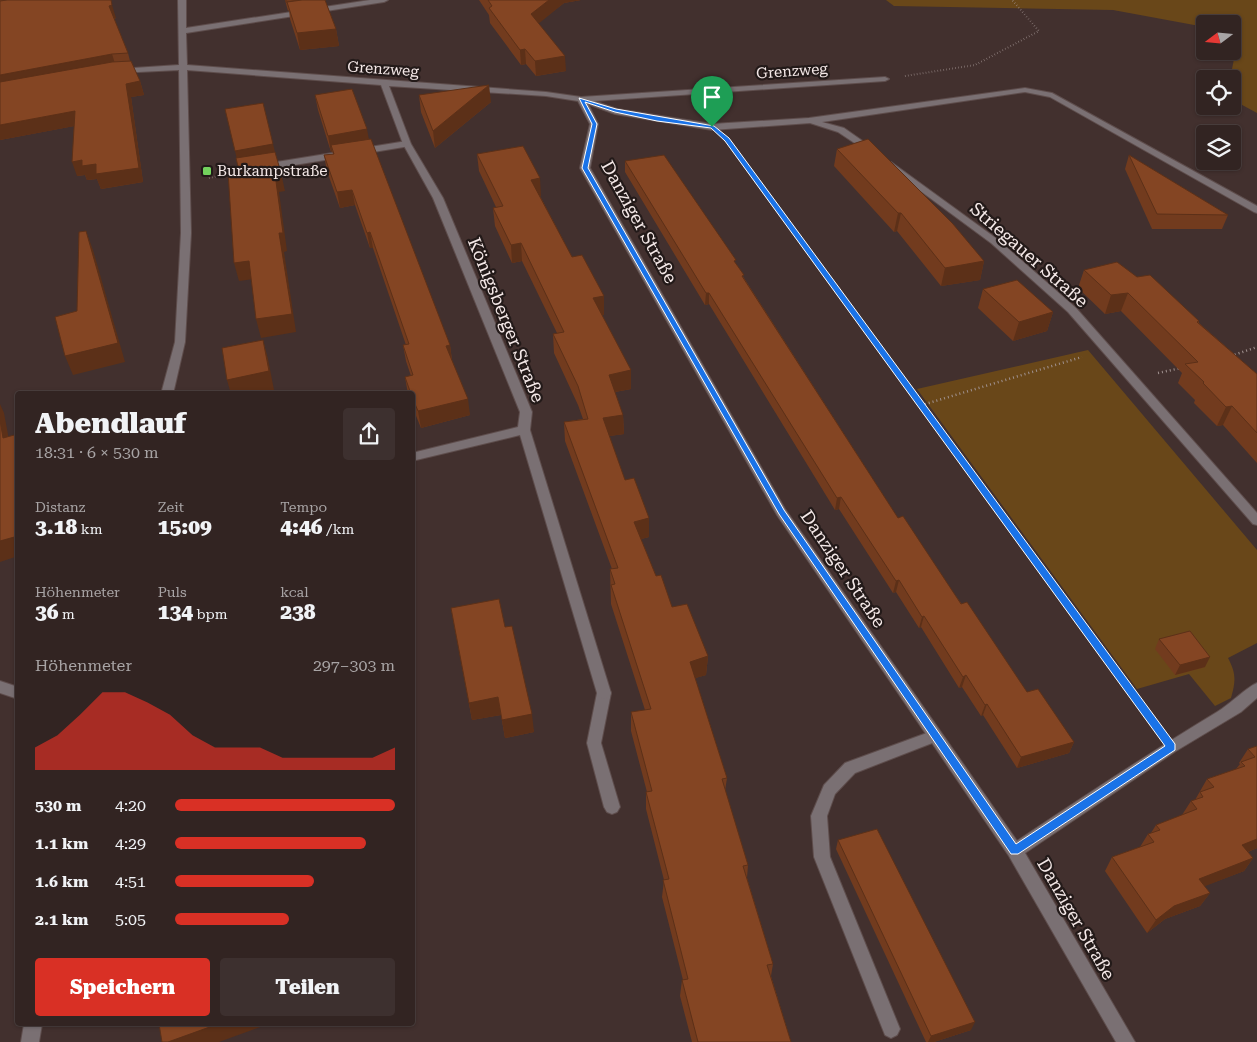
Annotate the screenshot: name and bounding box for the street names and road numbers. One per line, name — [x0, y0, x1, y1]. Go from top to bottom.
street label: Grenzweg — [347, 58, 420, 81]
street label: Grenzweg — [756, 59, 829, 82]
street label: Danziger Straße — [597, 157, 682, 287]
street label: Striegauer Straße — [966, 198, 1093, 312]
street label: Königsberger Straße — [464, 234, 549, 405]
street label: Danziger Straße — [796, 506, 890, 631]
street label: Danziger Straße — [1033, 854, 1120, 983]

